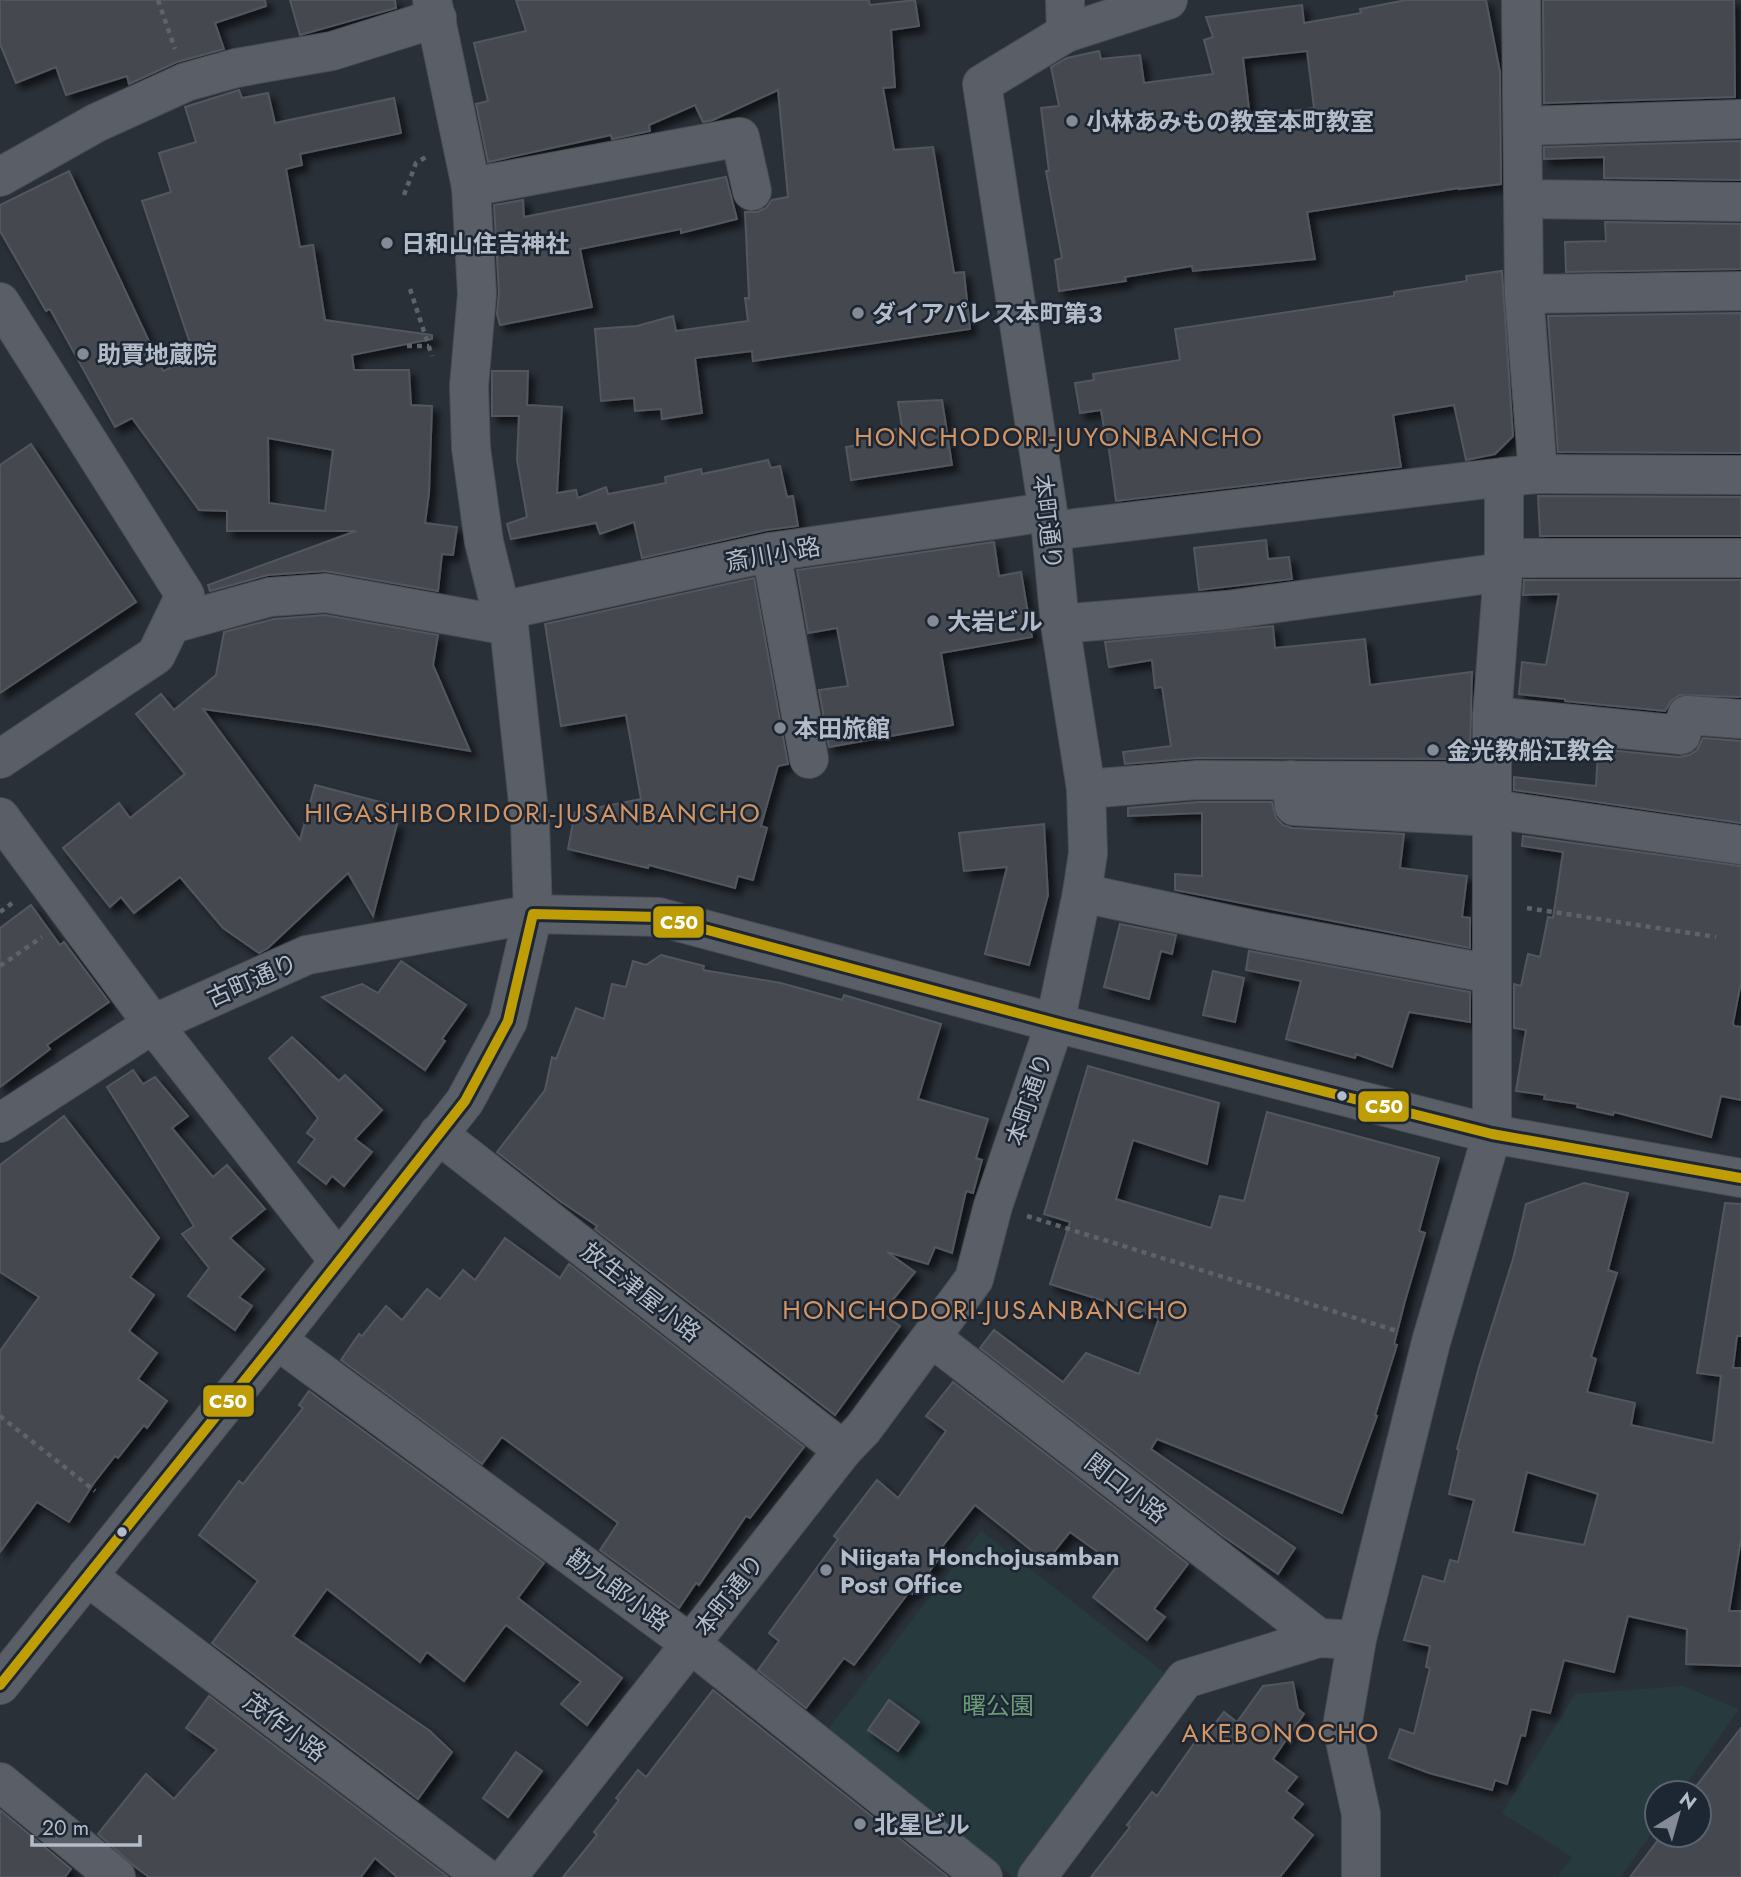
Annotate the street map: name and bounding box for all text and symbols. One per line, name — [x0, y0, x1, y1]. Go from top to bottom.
place label: 小林あみもの教室本町教室 — [1086, 104, 1374, 139]
marker: 小林あみもの教室本町教室 — [1064, 113, 1080, 129]
place label: 日和山住吉神社 — [401, 226, 569, 261]
marker: 日和山住吉神社 — [379, 235, 395, 251]
place label: ダイアパレス本町第3 — [872, 296, 1103, 331]
marker: ダイアパレス本町第3 — [850, 305, 866, 321]
place label: 助賈地蔵院 — [97, 337, 217, 372]
marker: 助賈地蔵院 — [75, 346, 91, 362]
district label: HONCHODORI-JUYONBANCHO — [854, 418, 1264, 456]
street label: 本町通り — [1025, 472, 1071, 572]
street label: 斎川小路 — [723, 528, 823, 580]
place label: 大岩ビル — [947, 604, 1043, 639]
marker: 大岩ビル — [925, 613, 941, 629]
place label: 本田旅館 — [794, 711, 890, 746]
marker: 本田旅館 — [772, 720, 788, 736]
place label: 金光教船江教会 — [1447, 733, 1615, 768]
marker: 金光教船江教会 — [1425, 742, 1441, 758]
district label: HIGASHIBORIDORI-JUSANBANCHO — [304, 794, 762, 832]
line badge: C50 — [652, 905, 705, 939]
text: C50 — [660, 909, 698, 936]
street label: 古町通り — [201, 944, 303, 1016]
street label: 本町通り — [997, 1048, 1061, 1150]
unlabelled marker — [1335, 1089, 1349, 1103]
line badge: C50 — [1357, 1090, 1410, 1123]
text: C50 — [1365, 1093, 1403, 1120]
street label: 放生津屋小路 — [573, 1234, 709, 1350]
district label: HONCHODORI-JUSANBANCHO — [782, 1291, 1190, 1329]
line badge: C50 — [202, 1384, 255, 1418]
text: C50 — [209, 1388, 247, 1415]
street label: 関口小路 — [1077, 1445, 1175, 1531]
unlabelled marker — [115, 1525, 129, 1539]
place label: Niigata Honchojusamban Post Office — [840, 1539, 1120, 1602]
street label: 勘九郎小路 — [559, 1541, 677, 1639]
street label: 本町通り — [686, 1546, 772, 1644]
marker: Niigata Honchojusamban Post Office — [818, 1562, 834, 1578]
street label: 茂作小路 — [236, 1684, 334, 1770]
park label: 曙公園 — [962, 1688, 1034, 1723]
district label: AKEBONOCHO — [1182, 1714, 1380, 1752]
north arrow — [1643, 1779, 1713, 1849]
text: N — [1674, 1785, 1702, 1816]
scale bar — [32, 1804, 140, 1848]
place label: 北星ビル — [874, 1807, 970, 1842]
text: 20 m — [42, 1813, 89, 1843]
marker: 北星ビル — [852, 1816, 868, 1832]

